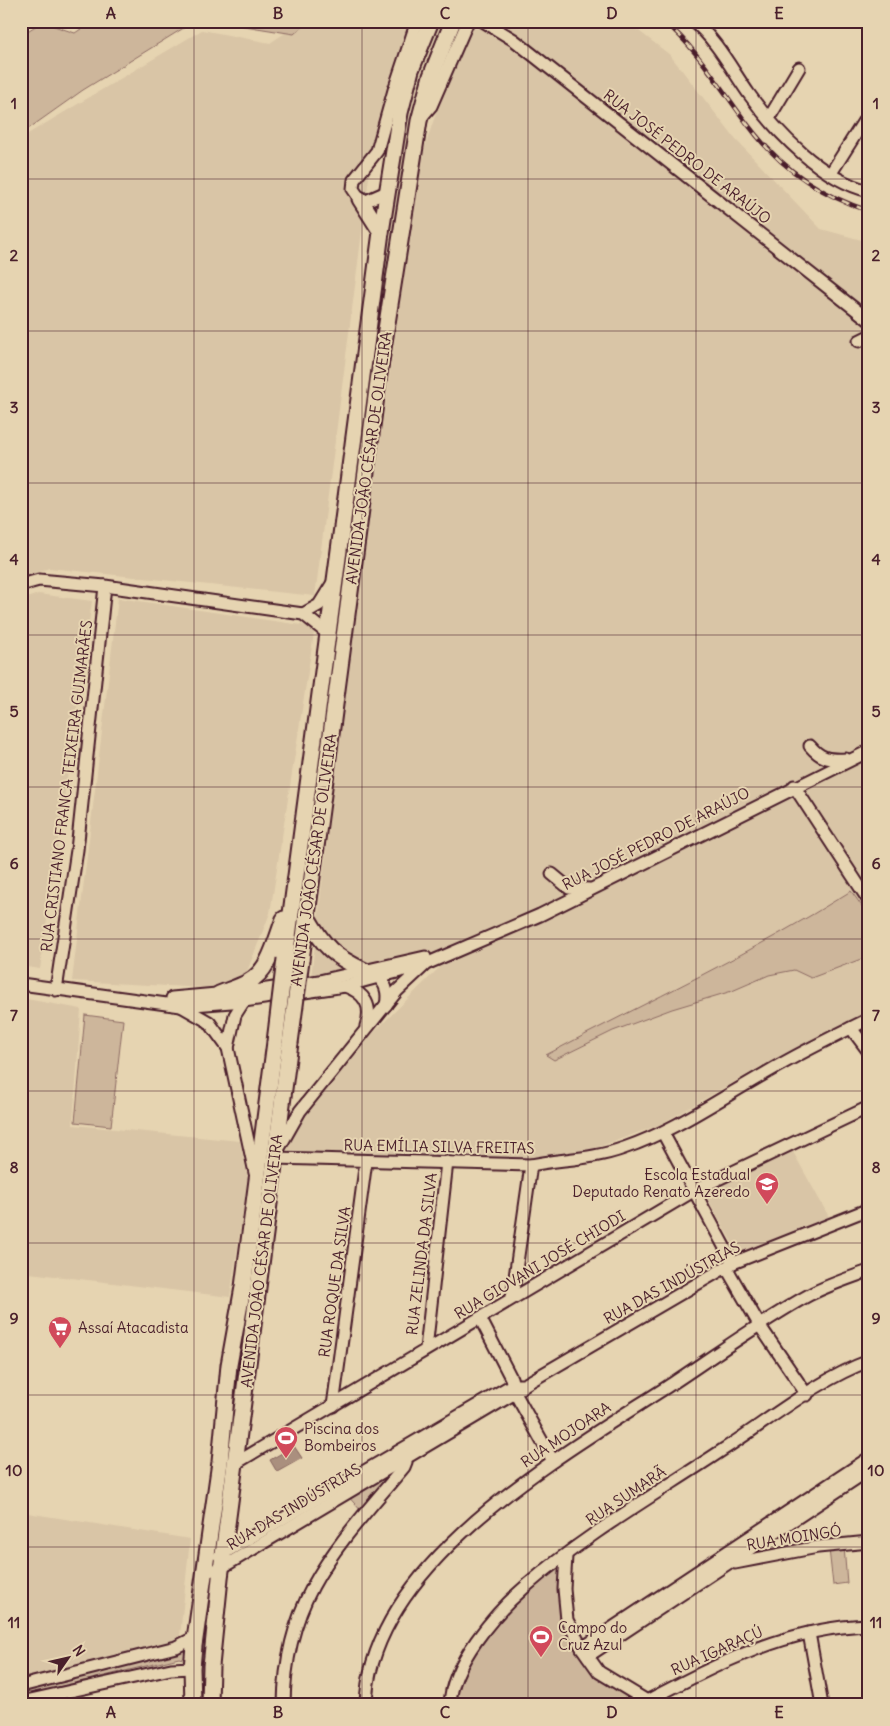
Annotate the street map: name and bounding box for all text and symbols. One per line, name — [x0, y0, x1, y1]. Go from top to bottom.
text: A — [106, 3, 116, 23]
text: B — [273, 3, 284, 23]
text: C — [440, 3, 451, 23]
text: D — [606, 3, 618, 23]
text: E — [774, 3, 784, 23]
street label: RUA JOSÉ PEDRO DE ARAÚJO — [600, 84, 776, 228]
text: 1 — [11, 93, 17, 113]
text: 1 — [873, 93, 879, 113]
text: 2 — [10, 245, 19, 265]
text: 2 — [872, 245, 881, 265]
street label: AVENIDA JOÃO CÉSAR DE OLIVEIRA — [341, 330, 396, 586]
text: 3 — [9, 397, 19, 417]
text: 3 — [871, 397, 881, 417]
text: 4 — [9, 549, 19, 569]
text: 4 — [871, 549, 881, 569]
street label: RUA CRISTIANO FRANCA TEIXEIRA GUIMARÃES — [37, 619, 96, 953]
text: 5 — [9, 701, 19, 721]
text: 5 — [871, 701, 881, 721]
street label: AVENIDA JOÃO CÉSAR DE OLIVEIRA — [286, 732, 341, 988]
street label: RUA JOSÉ PEDRO DE ARAÚJO — [559, 782, 753, 894]
text: 6 — [9, 853, 19, 873]
text: 6 — [871, 853, 881, 873]
text: 7 — [10, 1005, 18, 1025]
text: 7 — [872, 1005, 880, 1025]
street label: AVENIDA JOÃO CÉSAR DE OLIVEIRA — [237, 1133, 287, 1389]
street label: RUA EMÍLIA SILVA FREITAS — [343, 1135, 535, 1158]
text: 8 — [9, 1157, 19, 1177]
text: 8 — [871, 1157, 881, 1177]
place label: Escola Estadual Deputado Renato Azeredo — [572, 1165, 750, 1201]
street label: RUA ZELINDA DA SILVA — [402, 1171, 441, 1336]
school or university icon: Escola Estadual Deputado Renato Azeredo — [754, 1171, 780, 1205]
street label: RUA ROQUE DA SILVA — [315, 1205, 355, 1359]
street label: RUA GIOVANI JOSÉ CHIODI — [451, 1206, 629, 1323]
street label: RUA DAS INDÚSTRIAS — [600, 1236, 743, 1328]
text: 9 — [9, 1308, 19, 1328]
text: 9 — [871, 1308, 881, 1328]
supermarket icon: Assaí Atacadista — [47, 1315, 73, 1349]
place label: Assaí Atacadista — [78, 1318, 189, 1337]
street label: RUA MOJOARA — [517, 1397, 615, 1472]
place label: Piscina dos Bombeiros — [304, 1419, 379, 1455]
sports icon: Piscina dos Bombeiros — [273, 1425, 299, 1459]
street label: RUA DAS INDÚSTRIAS — [223, 1458, 364, 1554]
text: 10 — [6, 1460, 22, 1480]
text: 10 — [868, 1460, 884, 1480]
street label: RUA SUMARÃ — [582, 1462, 670, 1529]
street label: RUA MOINGÓ — [745, 1520, 843, 1554]
text: 11 — [8, 1612, 20, 1632]
text: 11 — [870, 1612, 882, 1632]
place label: Campo do Cruz Azul — [558, 1618, 627, 1654]
street label: RUA IGARAÇÚ — [667, 1621, 766, 1679]
sports icon: Campo do Cruz Azul — [528, 1624, 554, 1658]
north arrow — [42, 1634, 92, 1684]
text: N — [69, 1642, 89, 1660]
text: A — [106, 1702, 116, 1722]
text: B — [273, 1702, 284, 1722]
text: C — [440, 1702, 451, 1722]
text: D — [606, 1702, 618, 1722]
text: E — [774, 1702, 784, 1722]

